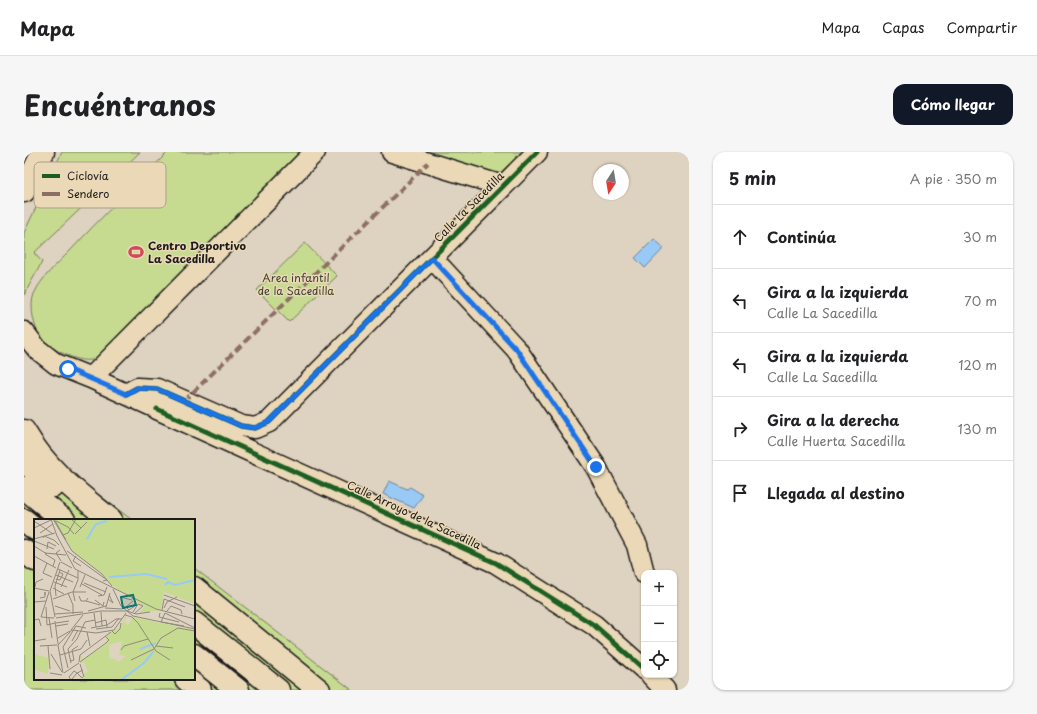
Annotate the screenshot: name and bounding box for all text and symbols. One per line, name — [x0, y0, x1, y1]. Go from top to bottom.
text: Mapa — [20, 14, 75, 42]
text: Mapa — [822, 17, 860, 38]
text: Capas — [882, 17, 924, 38]
text: Compartir — [946, 17, 1017, 38]
text: Encuéntranos — [24, 83, 216, 126]
button: Cómo llegar — [893, 84, 1013, 125]
legend — [34, 162, 166, 208]
north arrow — [593, 164, 629, 200]
text: 5 min — [729, 165, 776, 191]
text: Ciclovía — [67, 167, 109, 184]
street label: Calle La Sacedilla — [430, 167, 508, 246]
text: A pie · 350 m — [910, 169, 997, 188]
text: Sendero — [67, 185, 109, 202]
text: Continúa — [767, 225, 836, 248]
icon: ahead — [729, 226, 751, 248]
text: 30 m — [963, 227, 997, 246]
place label: Centro Deportivo La Sacedilla — [148, 237, 247, 267]
sports icon: Centro Deportivo La Sacedilla — [127, 243, 145, 261]
park label: Area infantil de la Sacedilla — [258, 269, 334, 299]
text: Gira a la izquierda — [767, 280, 908, 303]
icon: left — [729, 290, 751, 312]
text: 70 m — [964, 291, 997, 310]
text: Calle La Sacedilla — [767, 303, 878, 322]
text: Gira a la izquierda — [767, 344, 908, 367]
icon: left — [729, 354, 751, 376]
text: 120 m — [958, 355, 997, 374]
route start — [59, 360, 77, 378]
text: Calle La Sacedilla — [767, 367, 878, 386]
text: Gira a la derecha — [767, 408, 899, 431]
icon: right — [729, 418, 751, 440]
text: 130 m — [958, 419, 997, 438]
text: Calle Huerta Sacedilla — [767, 431, 905, 450]
route end — [587, 458, 605, 476]
street label: Calle Arroyo de la Sacedilla — [344, 476, 484, 553]
text: Llegada al destino — [767, 481, 905, 504]
icon: arrive — [729, 482, 751, 504]
inset map — [34, 519, 195, 680]
map controls — [641, 570, 677, 678]
button: + — [641, 570, 677, 606]
button: − — [641, 606, 677, 642]
button: locate — [641, 642, 677, 678]

